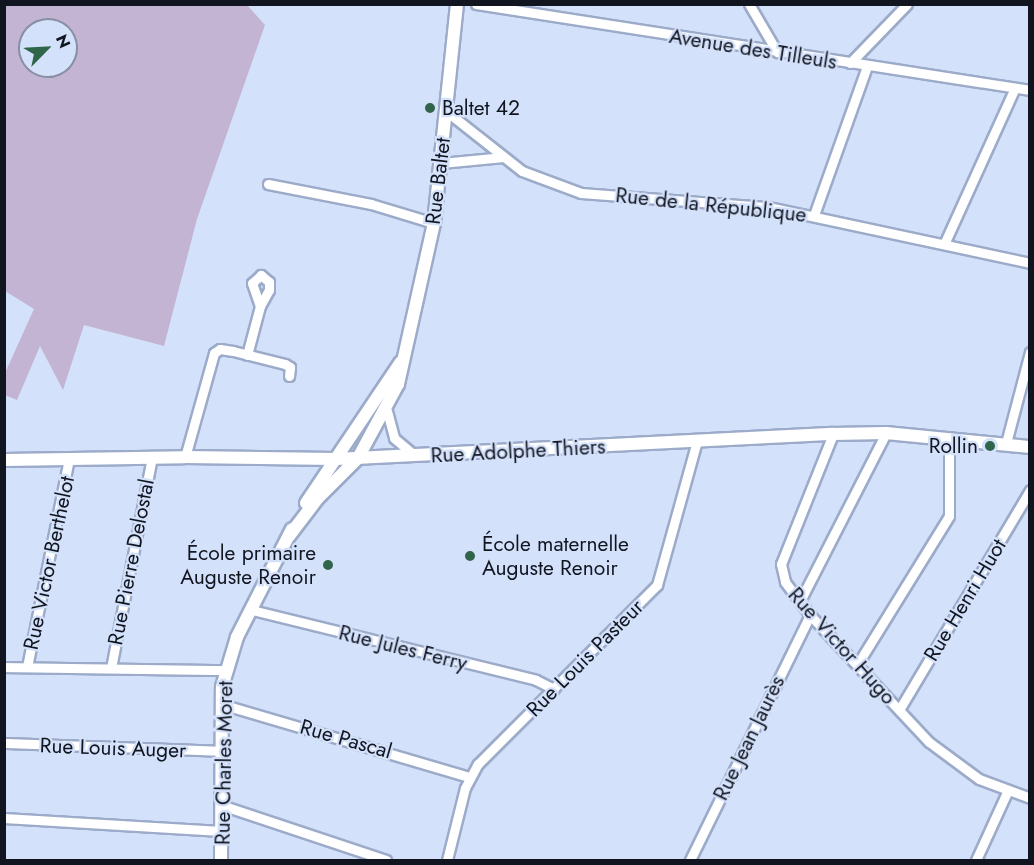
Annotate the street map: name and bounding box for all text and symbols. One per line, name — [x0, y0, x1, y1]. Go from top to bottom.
north arrow — [18, 18, 78, 78]
street label: Avenue des Tilleuls — [667, 23, 839, 75]
text: N — [50, 31, 76, 52]
place label: Baltet 42 — [442, 95, 520, 121]
marker: Baltet 42 — [423, 101, 437, 115]
street label: Rue Baltet — [420, 136, 456, 226]
street label: Rue de la République — [614, 182, 808, 228]
place label: Rollin — [929, 433, 978, 459]
street label: Rue Adolphe Thiers — [430, 434, 606, 468]
marker: Rollin — [983, 439, 997, 453]
street label: Rue Victor Berthelot — [18, 474, 80, 652]
street label: Rue Pierre Delostal — [103, 477, 159, 647]
place label: École maternelle Auguste Renoir — [482, 531, 629, 581]
street label: Rue Henri Huot — [919, 534, 1011, 666]
place label: École primaire Auguste Renoir — [180, 540, 316, 590]
marker: École maternelle Auguste Renoir — [463, 549, 477, 563]
marker: École primaire Auguste Renoir — [321, 558, 335, 572]
street label: Rue Victor Hugo — [783, 582, 901, 710]
street label: Rue Louis Pasteur — [521, 594, 649, 722]
street label: Rue Jules Ferry — [336, 620, 470, 676]
street label: Rue Jean Jaurès — [708, 672, 790, 804]
street label: Rue Charles Moret — [210, 681, 238, 845]
street label: Rue Pascal — [297, 714, 395, 764]
street label: Rue Louis Auger — [39, 733, 187, 763]

